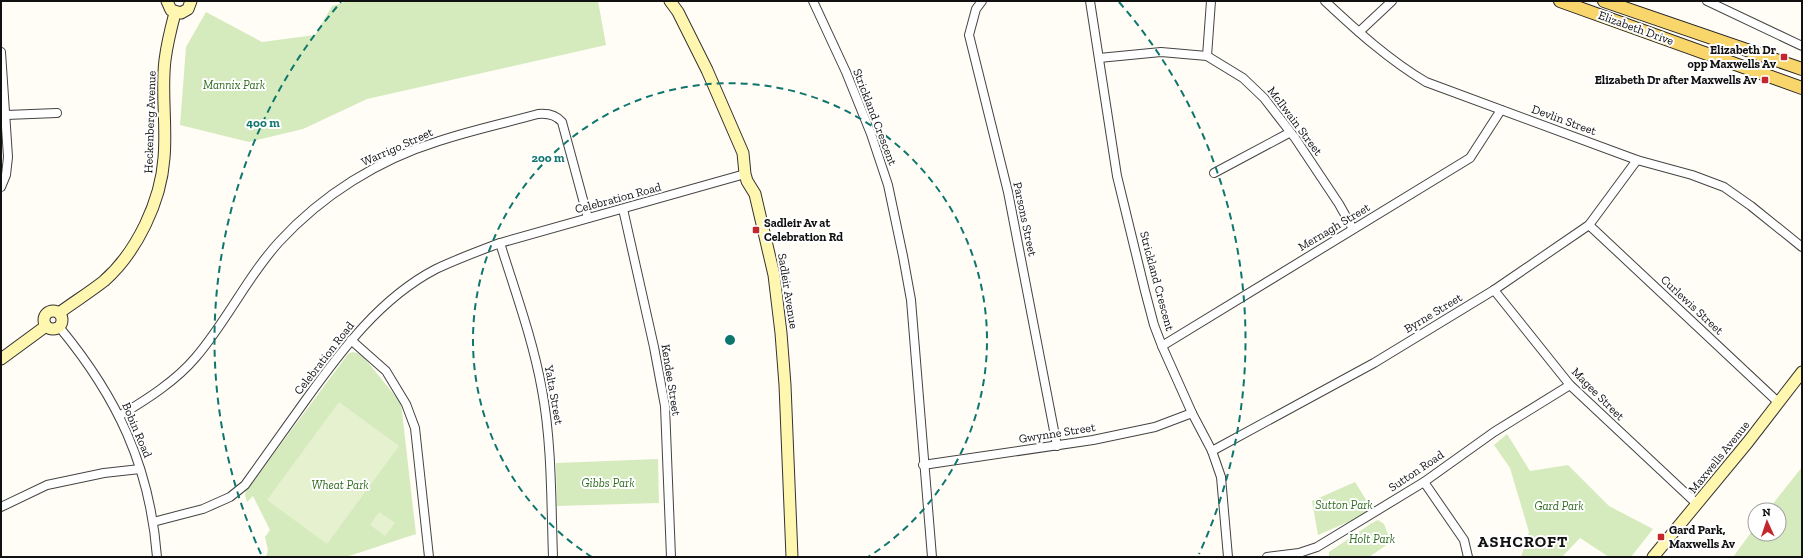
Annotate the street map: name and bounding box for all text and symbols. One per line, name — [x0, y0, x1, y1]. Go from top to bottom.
street label: Elizabeth Drive — [1596, 8, 1676, 48]
place label: Elizabeth Dr opp Maxwells Av — [1688, 43, 1777, 71]
marker: Elizabeth Dr opp Maxwells Av — [1779, 52, 1789, 62]
street label: Strickland Crescent — [850, 67, 900, 168]
street label: Heckenberg Avenue — [141, 70, 159, 174]
place label: Elizabeth Dr after Maxwells Av — [1595, 73, 1758, 87]
marker: Elizabeth Dr after Maxwells Av — [1760, 75, 1770, 85]
park label: Mannix Park — [203, 78, 266, 92]
street label: McIlwain Street — [1265, 84, 1326, 158]
street label: Devlin Street — [1530, 102, 1599, 138]
text: 400 m — [246, 116, 280, 130]
street label: Warrigo Street — [359, 125, 436, 169]
text: 200 m — [531, 151, 565, 165]
street label: Celebration Road — [573, 180, 663, 216]
street label: Parsons Street — [1010, 181, 1040, 258]
street label: Mernagh Street — [1296, 200, 1373, 254]
place label: Sadleir Av at Celebration Rd — [764, 216, 843, 244]
marker: Sadleir Av at Celebration Rd — [751, 225, 761, 235]
street label: Strickland Crescent — [1137, 230, 1177, 333]
street label: Sadleir Avenue — [775, 252, 801, 330]
street label: Curlewis Street — [1658, 272, 1727, 338]
street label: Byrne Street — [1401, 290, 1465, 336]
street label: Celebration Road — [291, 318, 357, 397]
centre of rings — [723, 333, 737, 347]
street label: Kendee Street — [658, 343, 684, 417]
street label: Yalta Street — [542, 363, 566, 426]
street label: Magee Street — [1569, 365, 1628, 424]
street label: Bobin Road — [119, 400, 155, 460]
street label: Maxwells Avenue — [1686, 418, 1753, 496]
street label: Gwynne Street — [1018, 420, 1097, 446]
street label: Sutton Road — [1386, 447, 1447, 495]
park label: Gibbs Park — [582, 476, 635, 490]
park label: Wheat Park — [311, 478, 369, 492]
park label: Sutton Park — [1315, 498, 1373, 512]
park label: Gard Park — [1534, 499, 1584, 513]
north arrow — [1747, 502, 1787, 542]
text: N — [1762, 506, 1772, 519]
place label: Gard Park, Maxwells Av — [1669, 523, 1736, 551]
park label: Holt Park — [1349, 532, 1396, 546]
district label: ASHCROFT — [1477, 532, 1569, 551]
marker: Gard Park, Maxwells Av — [1656, 532, 1666, 542]

